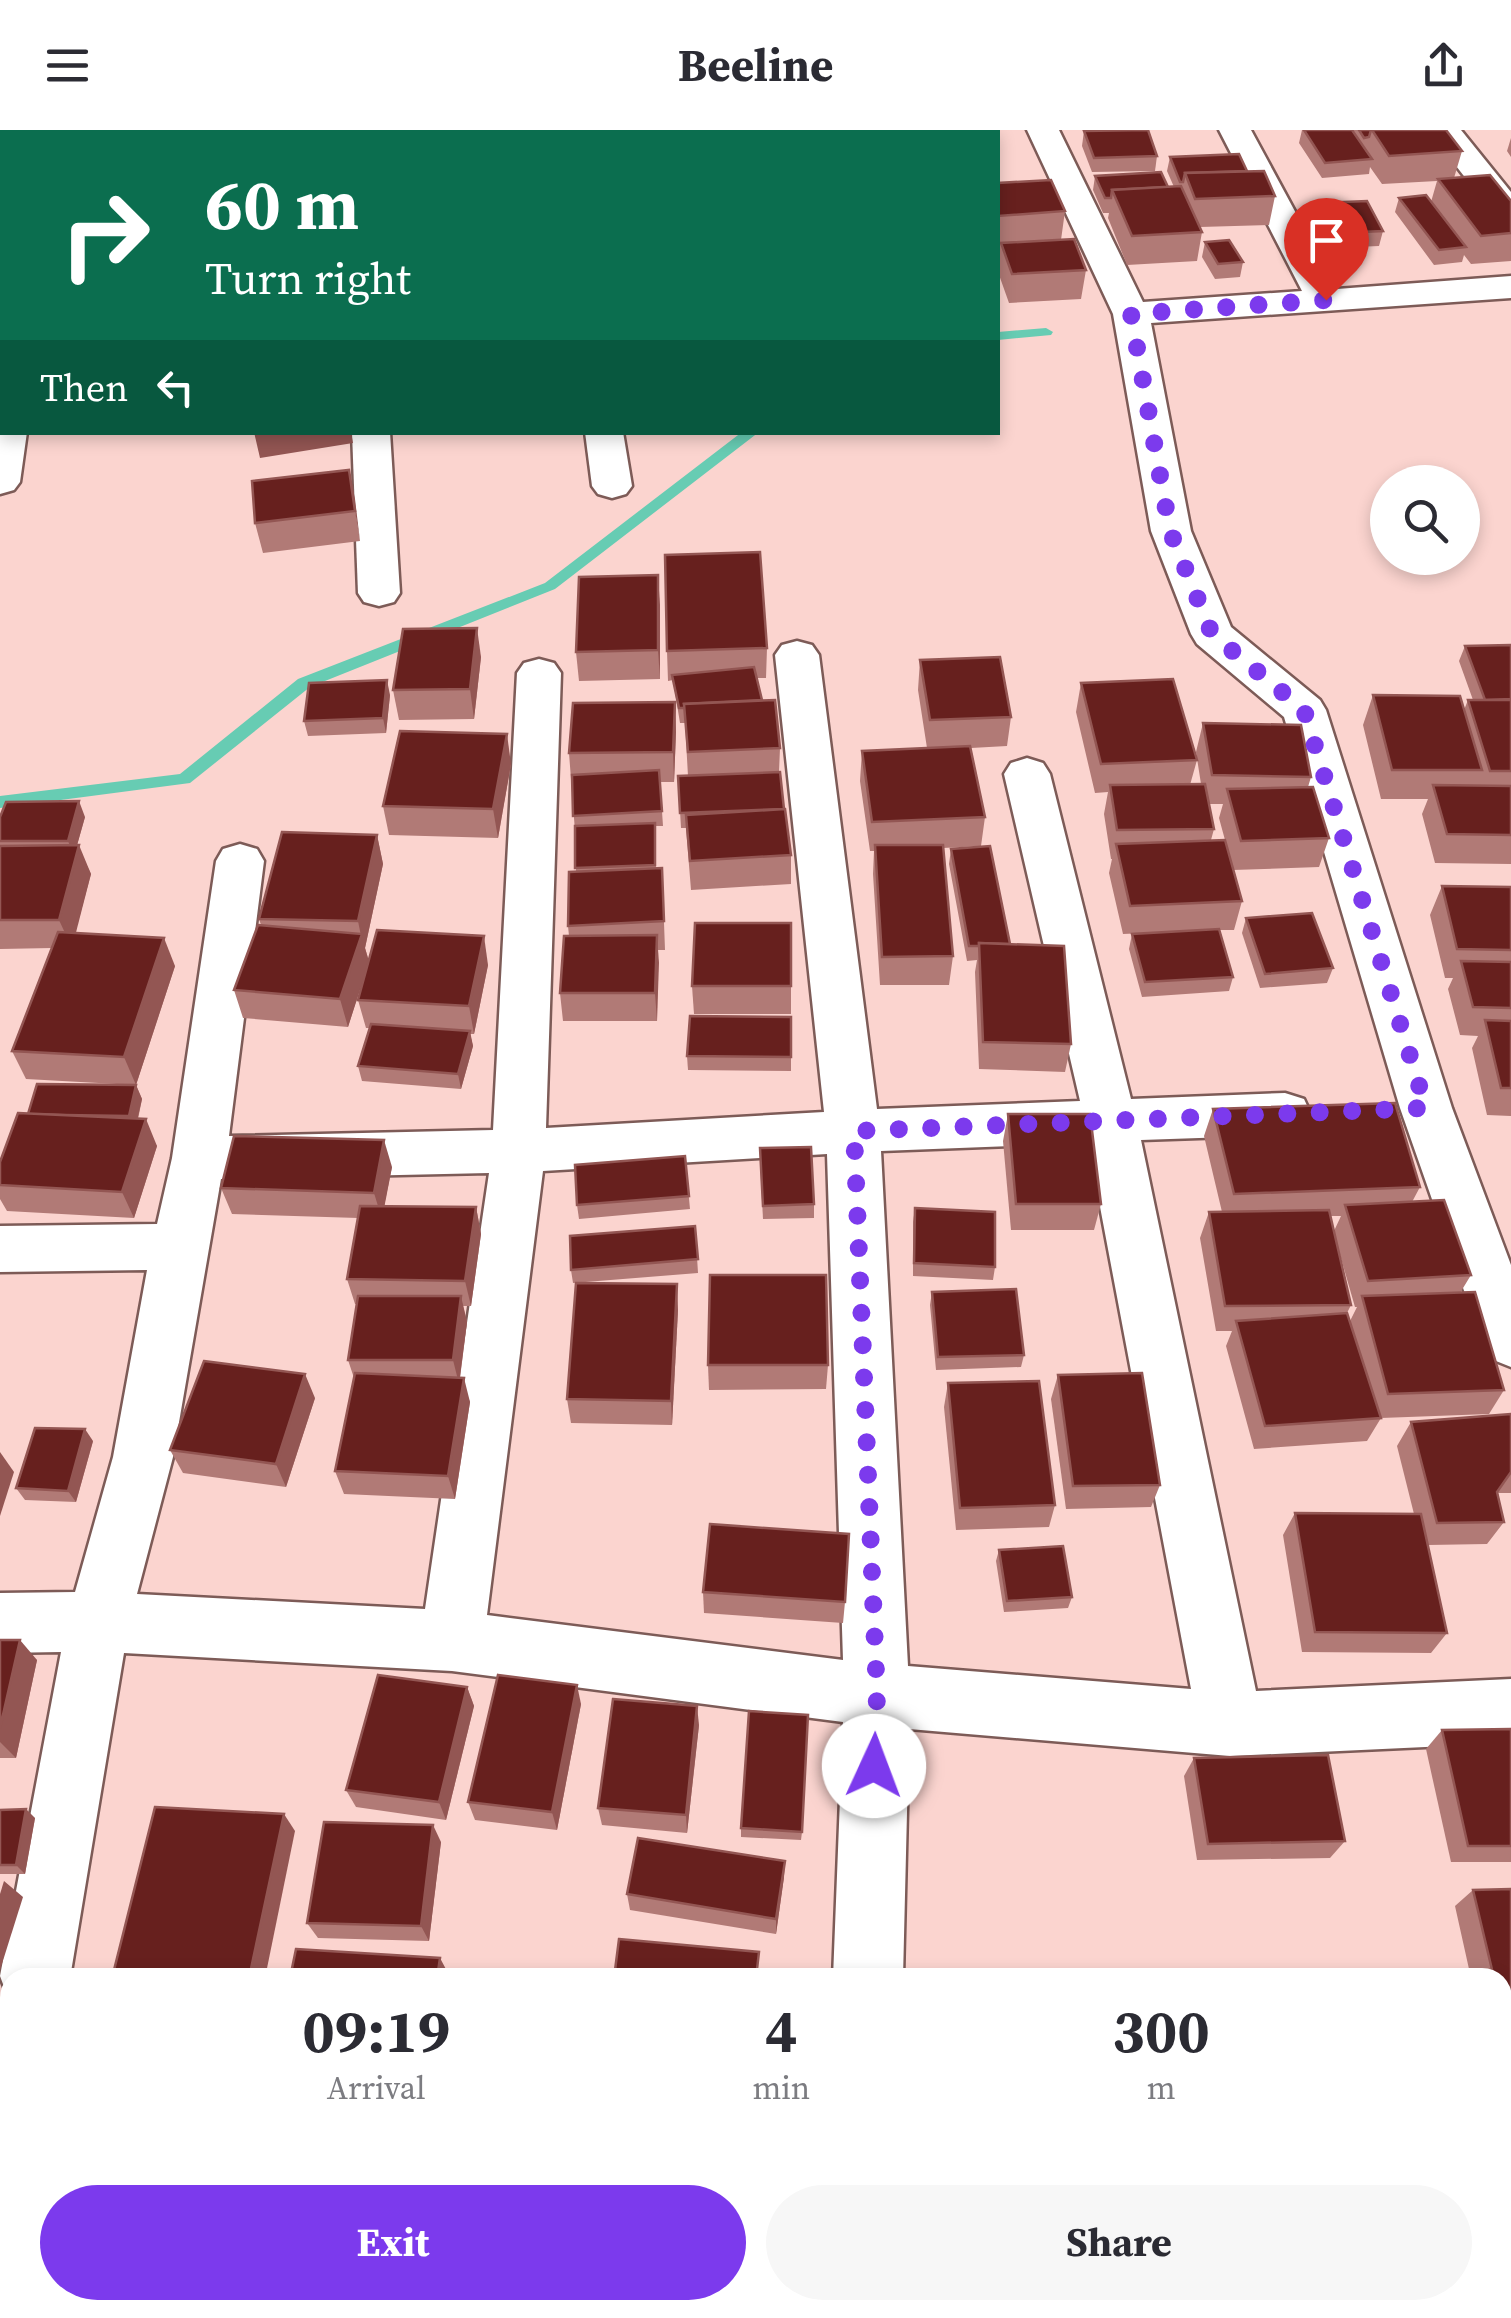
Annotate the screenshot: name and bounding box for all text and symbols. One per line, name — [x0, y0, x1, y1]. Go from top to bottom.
text: Beeline — [678, 34, 833, 96]
icon: menu — [40, 38, 95, 93]
icon: share — [1416, 38, 1471, 93]
text: 60 m — [205, 156, 359, 252]
icon: right — [40, 170, 170, 300]
pin — [1284, 198, 1369, 301]
icon: arrive — [1299, 213, 1354, 268]
text: Turn right — [205, 247, 411, 309]
icon: left — [148, 360, 203, 415]
text: Then — [40, 362, 128, 414]
map controls — [1370, 465, 1480, 575]
button: search — [1370, 465, 1480, 575]
position arrow — [822, 1714, 926, 1818]
text: 09:19 — [302, 1990, 450, 2072]
text: 4 — [765, 1990, 798, 2072]
text: 300 — [1112, 1990, 1210, 2072]
text: Arrival — [327, 2066, 426, 2110]
text: min — [752, 2066, 810, 2110]
text: m — [1147, 2066, 1175, 2110]
button: Exit — [40, 2185, 746, 2300]
button: Share — [766, 2185, 1472, 2300]

